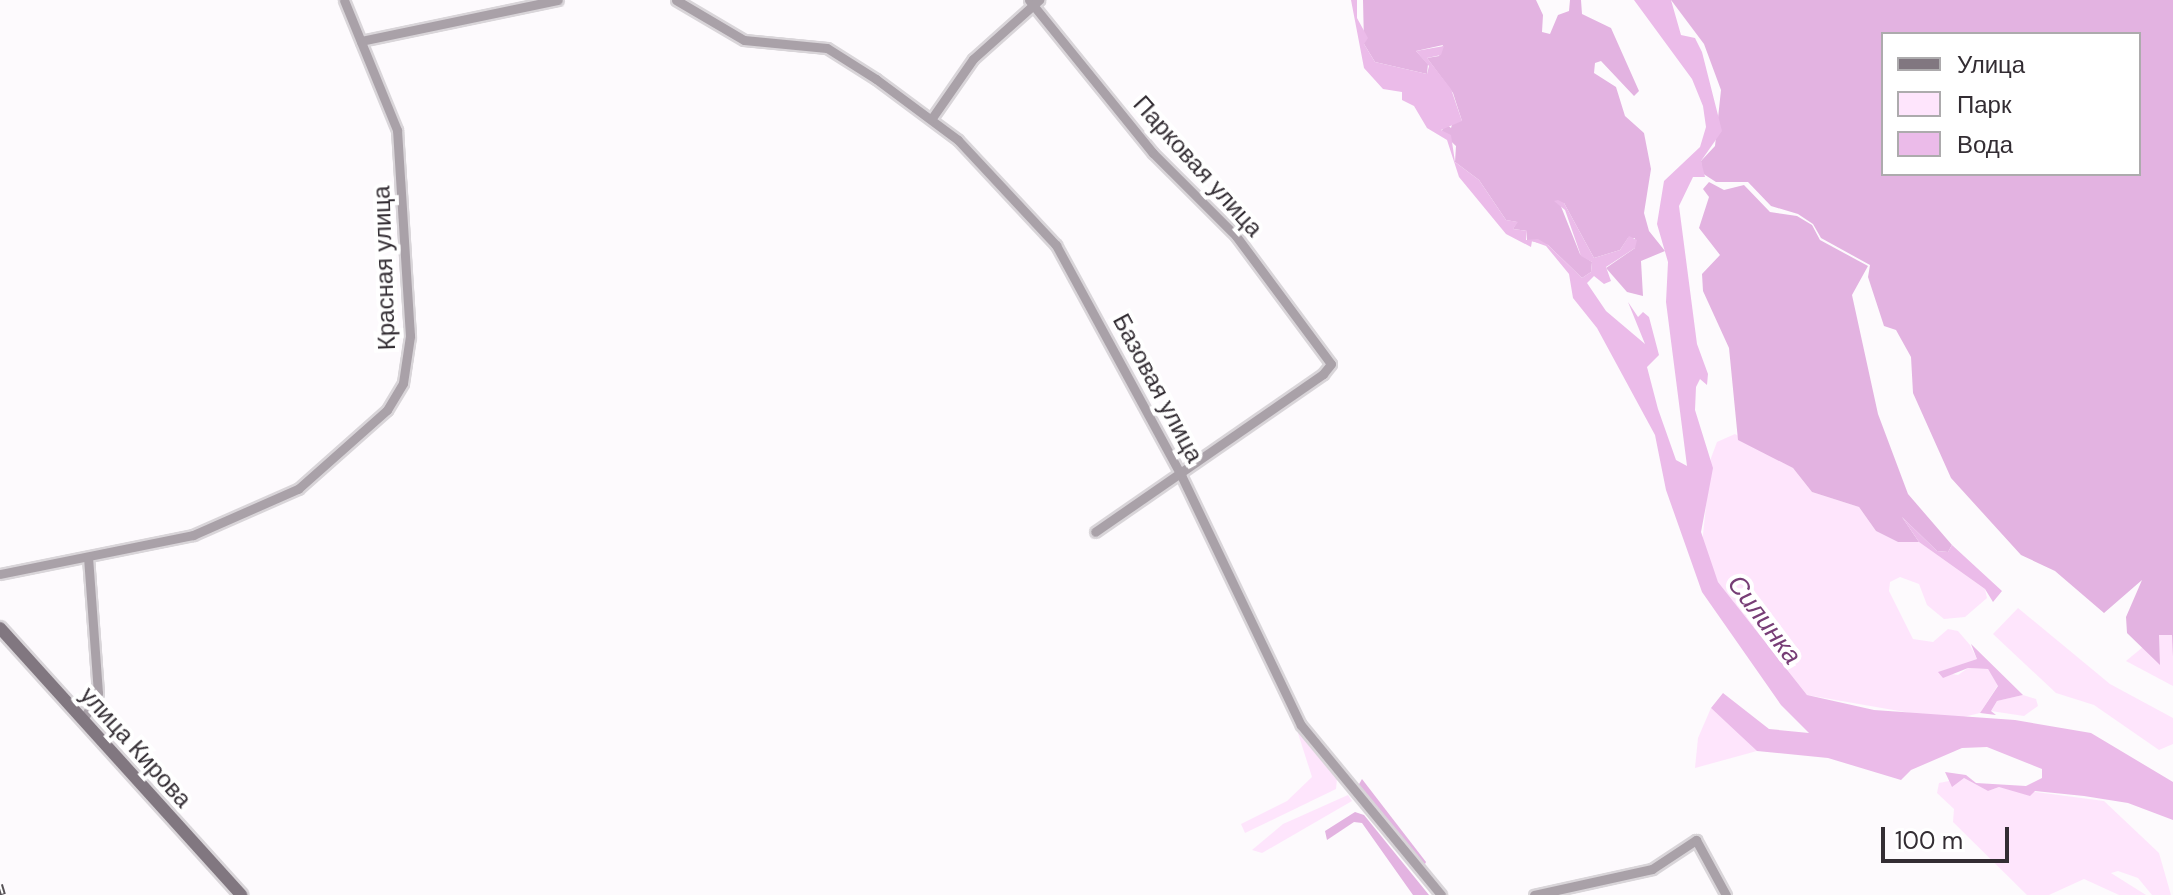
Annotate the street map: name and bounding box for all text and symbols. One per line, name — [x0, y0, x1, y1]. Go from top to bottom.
legend — [1881, 32, 2141, 176]
text: Улица — [1957, 49, 2025, 80]
text: Парк — [1957, 89, 2011, 120]
street label: Парковая улица — [1127, 90, 1269, 242]
text: Вода — [1957, 129, 2013, 160]
street label: Красная улица — [367, 185, 401, 351]
street label: Базовая улица — [1107, 309, 1209, 467]
water label: Силинка — [1720, 569, 1808, 671]
street label: улица Кирова — [74, 681, 198, 813]
scale bar — [1885, 811, 2013, 861]
text: 100 m — [1895, 825, 1963, 856]

